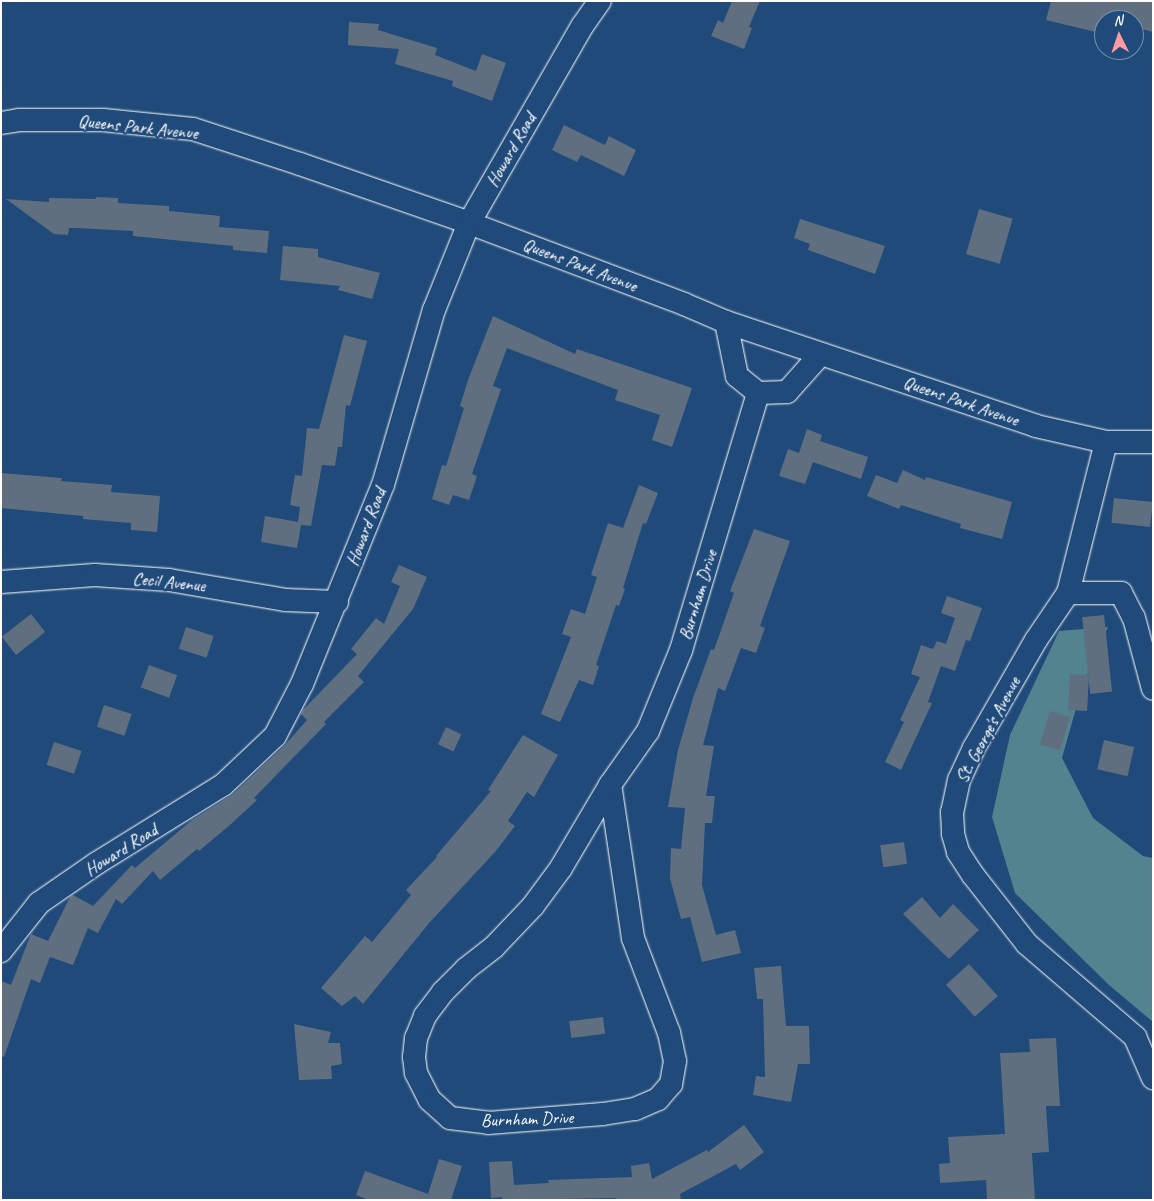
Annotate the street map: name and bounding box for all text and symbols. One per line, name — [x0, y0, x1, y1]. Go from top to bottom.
north arrow — [1094, 10, 1144, 60]
text: N — [1113, 12, 1123, 29]
street label: Queens Park Avenue — [77, 110, 199, 144]
street label: Howard Road — [481, 110, 541, 190]
street label: Queens Park Avenue — [520, 233, 640, 297]
street label: Queens Park Avenue — [901, 371, 1021, 431]
street label: Howard Road — [341, 485, 391, 569]
street label: Burnham Drive — [674, 547, 722, 643]
street label: Cecil Avenue — [132, 567, 206, 597]
street label: St. George's Avenue — [951, 673, 1025, 787]
street label: Howard Road — [81, 819, 161, 881]
street label: Burnham Drive — [480, 1107, 574, 1131]

